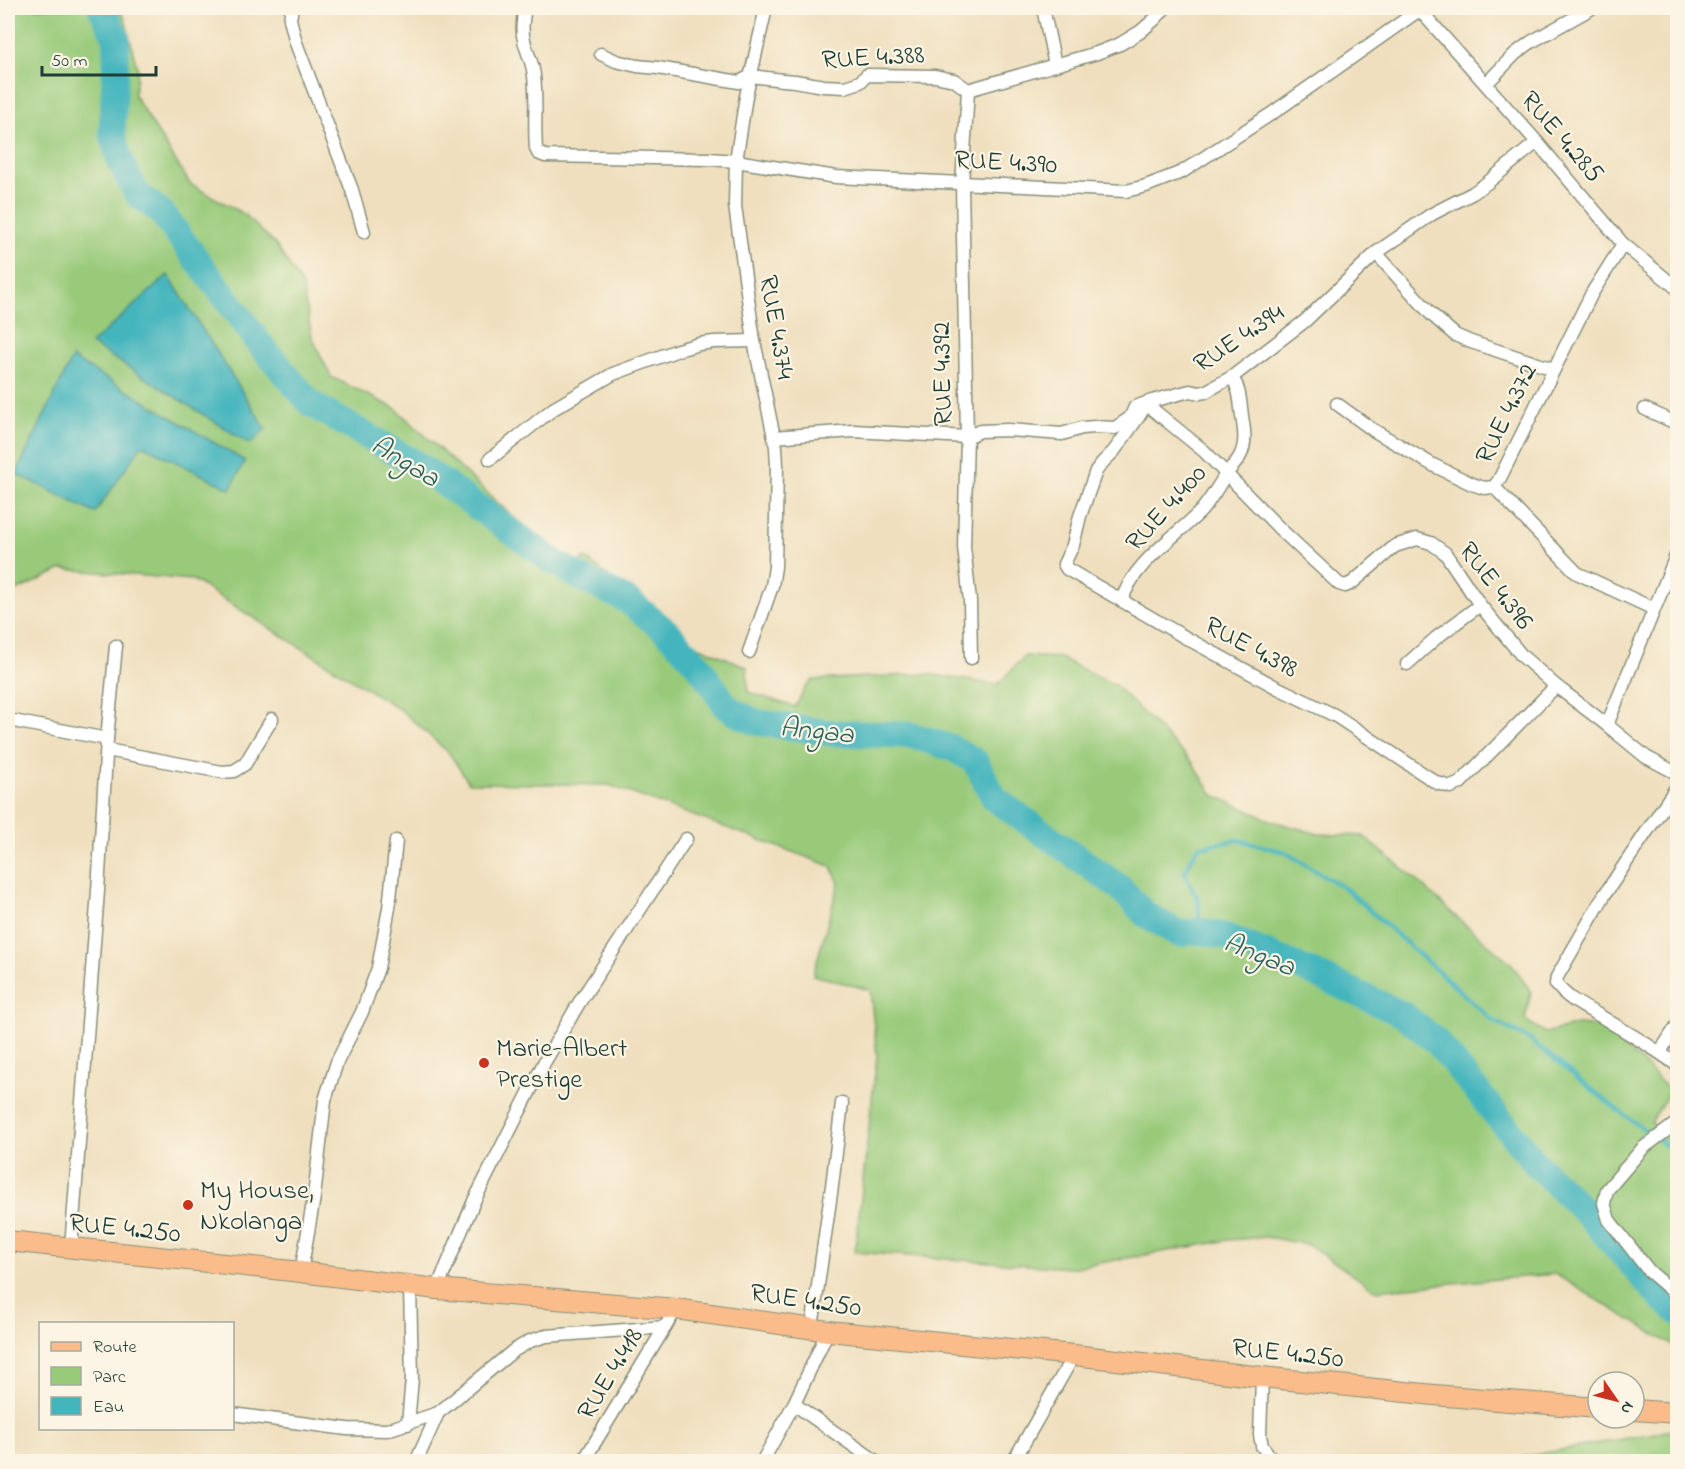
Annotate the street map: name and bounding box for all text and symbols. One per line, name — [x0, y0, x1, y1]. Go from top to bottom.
street label: RUE 4.388 — [821, 36, 926, 81]
scale bar — [42, 39, 156, 77]
text: 50 m — [51, 49, 88, 75]
street label: RUE 4.285 — [1510, 83, 1612, 192]
street label: RUE 4.390 — [954, 141, 1058, 186]
street label: RUE 4.374 — [747, 272, 804, 383]
street label: RUE 4.394 — [1186, 294, 1293, 384]
street label: RUE 4.392 — [923, 321, 964, 427]
street label: RUE 4.372 — [1466, 357, 1548, 471]
water label: Angaa — [362, 426, 447, 500]
street label: RUE 4.400 — [1117, 456, 1217, 561]
street label: RUE 4.396 — [1448, 534, 1542, 639]
street label: RUE 4.398 — [1197, 607, 1305, 689]
water label: Angaa — [778, 708, 856, 757]
water label: Angaa — [1217, 923, 1301, 989]
place label: Marie-Albert Prestige — [496, 1030, 627, 1100]
marker: Marie-Albert Prestige — [477, 1056, 491, 1070]
place label: My House, Nkolanga — [200, 1172, 314, 1242]
marker: My House, Nkolanga — [181, 1198, 195, 1212]
street label: RUE 4.250 — [67, 1204, 183, 1255]
street label: RUE 4.250 — [747, 1274, 864, 1329]
street label: RUE 4.418 — [568, 1321, 654, 1428]
legend — [39, 1322, 234, 1430]
street label: RUE 4.250 — [1230, 1329, 1346, 1380]
text: Route — [93, 1335, 138, 1361]
text: Parc — [93, 1365, 126, 1391]
north arrow — [1586, 1370, 1646, 1430]
text: Eau — [93, 1395, 124, 1421]
text: N — [1614, 1396, 1640, 1419]

